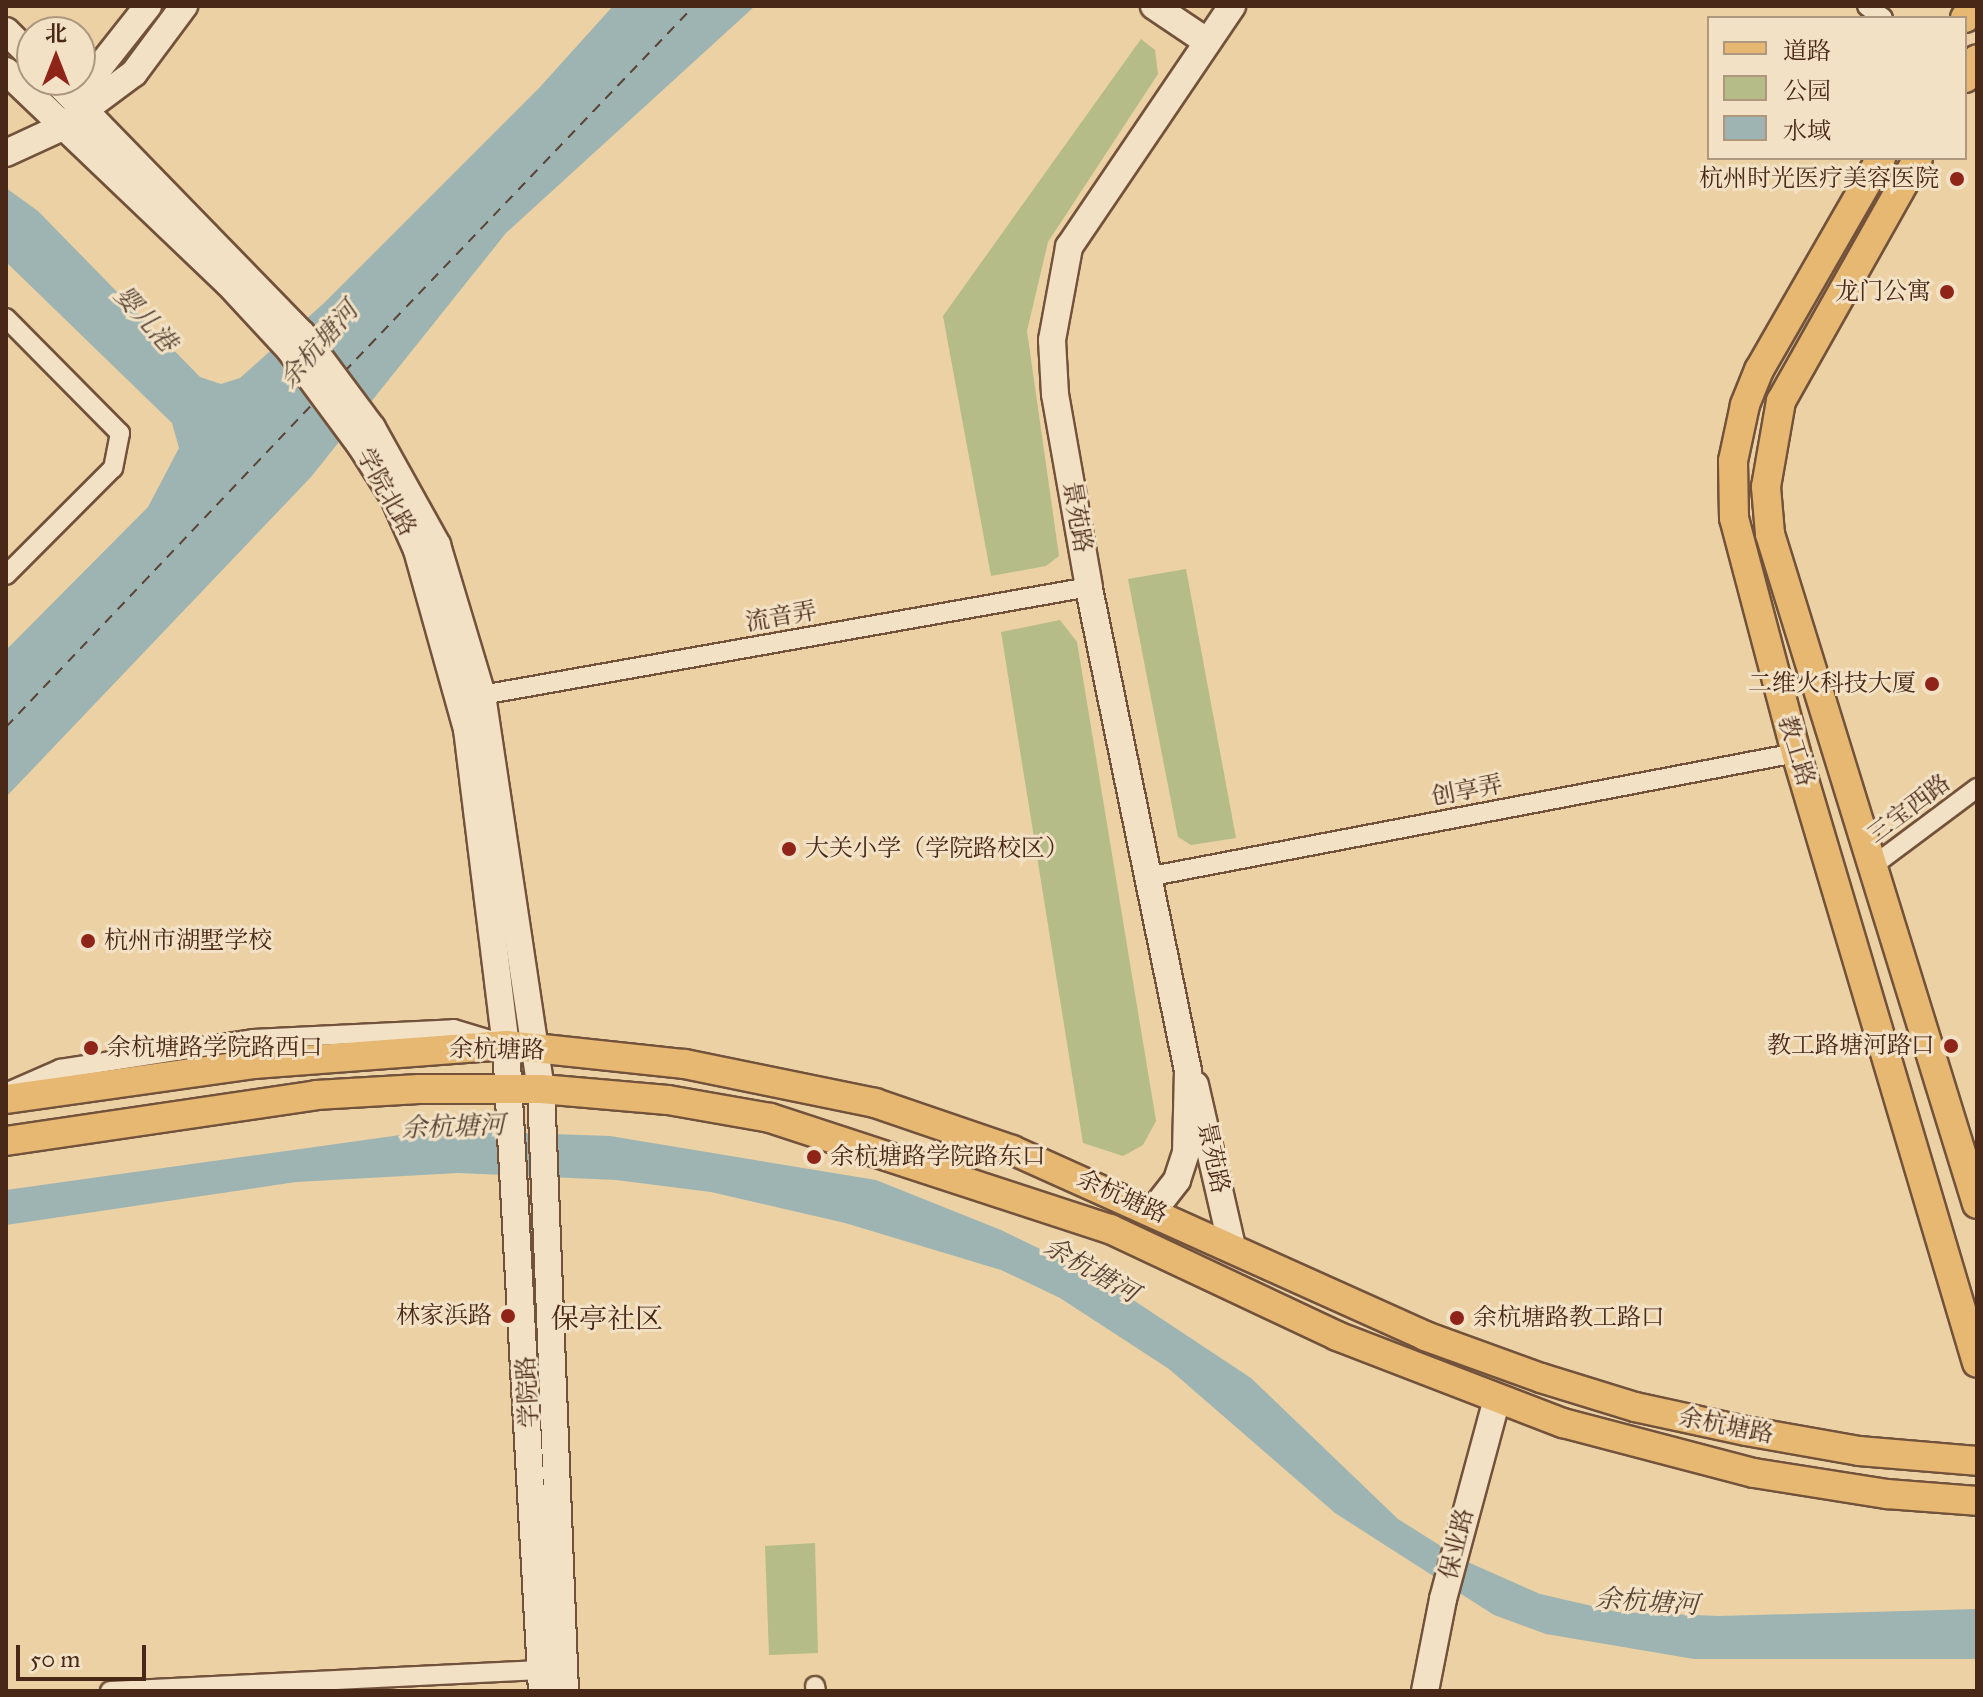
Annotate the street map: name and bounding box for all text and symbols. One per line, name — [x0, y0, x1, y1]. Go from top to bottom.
north arrow — [16, 16, 96, 96]
legend — [1707, 16, 1967, 160]
text: 北 — [45, 20, 67, 47]
text: 道路 — [1783, 36, 1831, 66]
text: 公园 — [1783, 76, 1831, 106]
text: 水域 — [1783, 116, 1831, 146]
place label: 杭州时光医疗美容医院 — [1699, 165, 1939, 193]
marker: 杭州时光医疗美容医院 — [1946, 168, 1968, 190]
place label: 龙门公寓 — [1835, 278, 1931, 306]
water label: 婴儿港 — [107, 280, 183, 358]
marker: 龙门公寓 — [1938, 283, 1956, 301]
water label: 余杭塘河 — [273, 296, 365, 394]
street label: 学院北路 — [350, 443, 422, 541]
street label: 景苑路 — [1057, 479, 1097, 555]
street label: 流音弄 — [743, 597, 819, 637]
place label: 二维火科技大厦 — [1748, 670, 1916, 698]
marker: 二维火科技大厦 — [1923, 675, 1941, 693]
street label: 教工路 — [1772, 712, 1820, 790]
street label: 三宝西路 — [1862, 769, 1956, 849]
street label: 创享弄 — [1429, 770, 1505, 812]
place label: 大关小学（学院路校区） — [805, 835, 1069, 863]
marker: 大关小学（学院路校区） — [780, 840, 798, 858]
place label: 杭州市湖墅学校 — [104, 927, 272, 955]
marker: 杭州市湖墅学校 — [79, 932, 97, 950]
place label: 教工路塘河路口 — [1767, 1032, 1935, 1060]
place label: 余杭塘路学院路西口 — [107, 1034, 323, 1062]
street label: 余杭塘路 — [449, 1035, 545, 1065]
marker: 教工路塘河路口 — [1942, 1037, 1960, 1055]
marker: 余杭塘路学院路西口 — [82, 1039, 100, 1057]
water label: 余杭塘河 — [400, 1110, 506, 1144]
street label: 景苑路 — [1191, 1120, 1235, 1196]
place label: 余杭塘路学院路东口 — [830, 1143, 1046, 1171]
marker: 余杭塘路学院路东口 — [805, 1148, 823, 1166]
street label: 余杭塘路 — [1072, 1164, 1172, 1230]
water label: 余杭塘河 — [1038, 1230, 1144, 1310]
place label: 林家浜路 — [396, 1302, 492, 1330]
district label: 保亭社区 — [551, 1302, 663, 1336]
place label: 余杭塘路教工路口 — [1473, 1304, 1665, 1332]
marker: 林家浜路 — [499, 1307, 517, 1325]
marker: 余杭塘路教工路口 — [1448, 1309, 1466, 1327]
street label: 学院路 — [512, 1355, 544, 1429]
street label: 余杭塘路 — [1676, 1403, 1776, 1449]
street label: 保业路 — [1434, 1506, 1480, 1582]
water label: 余杭塘河 — [1594, 1583, 1700, 1621]
scale bar — [20, 1629, 150, 1679]
text: 50 m — [30, 1644, 80, 1674]

